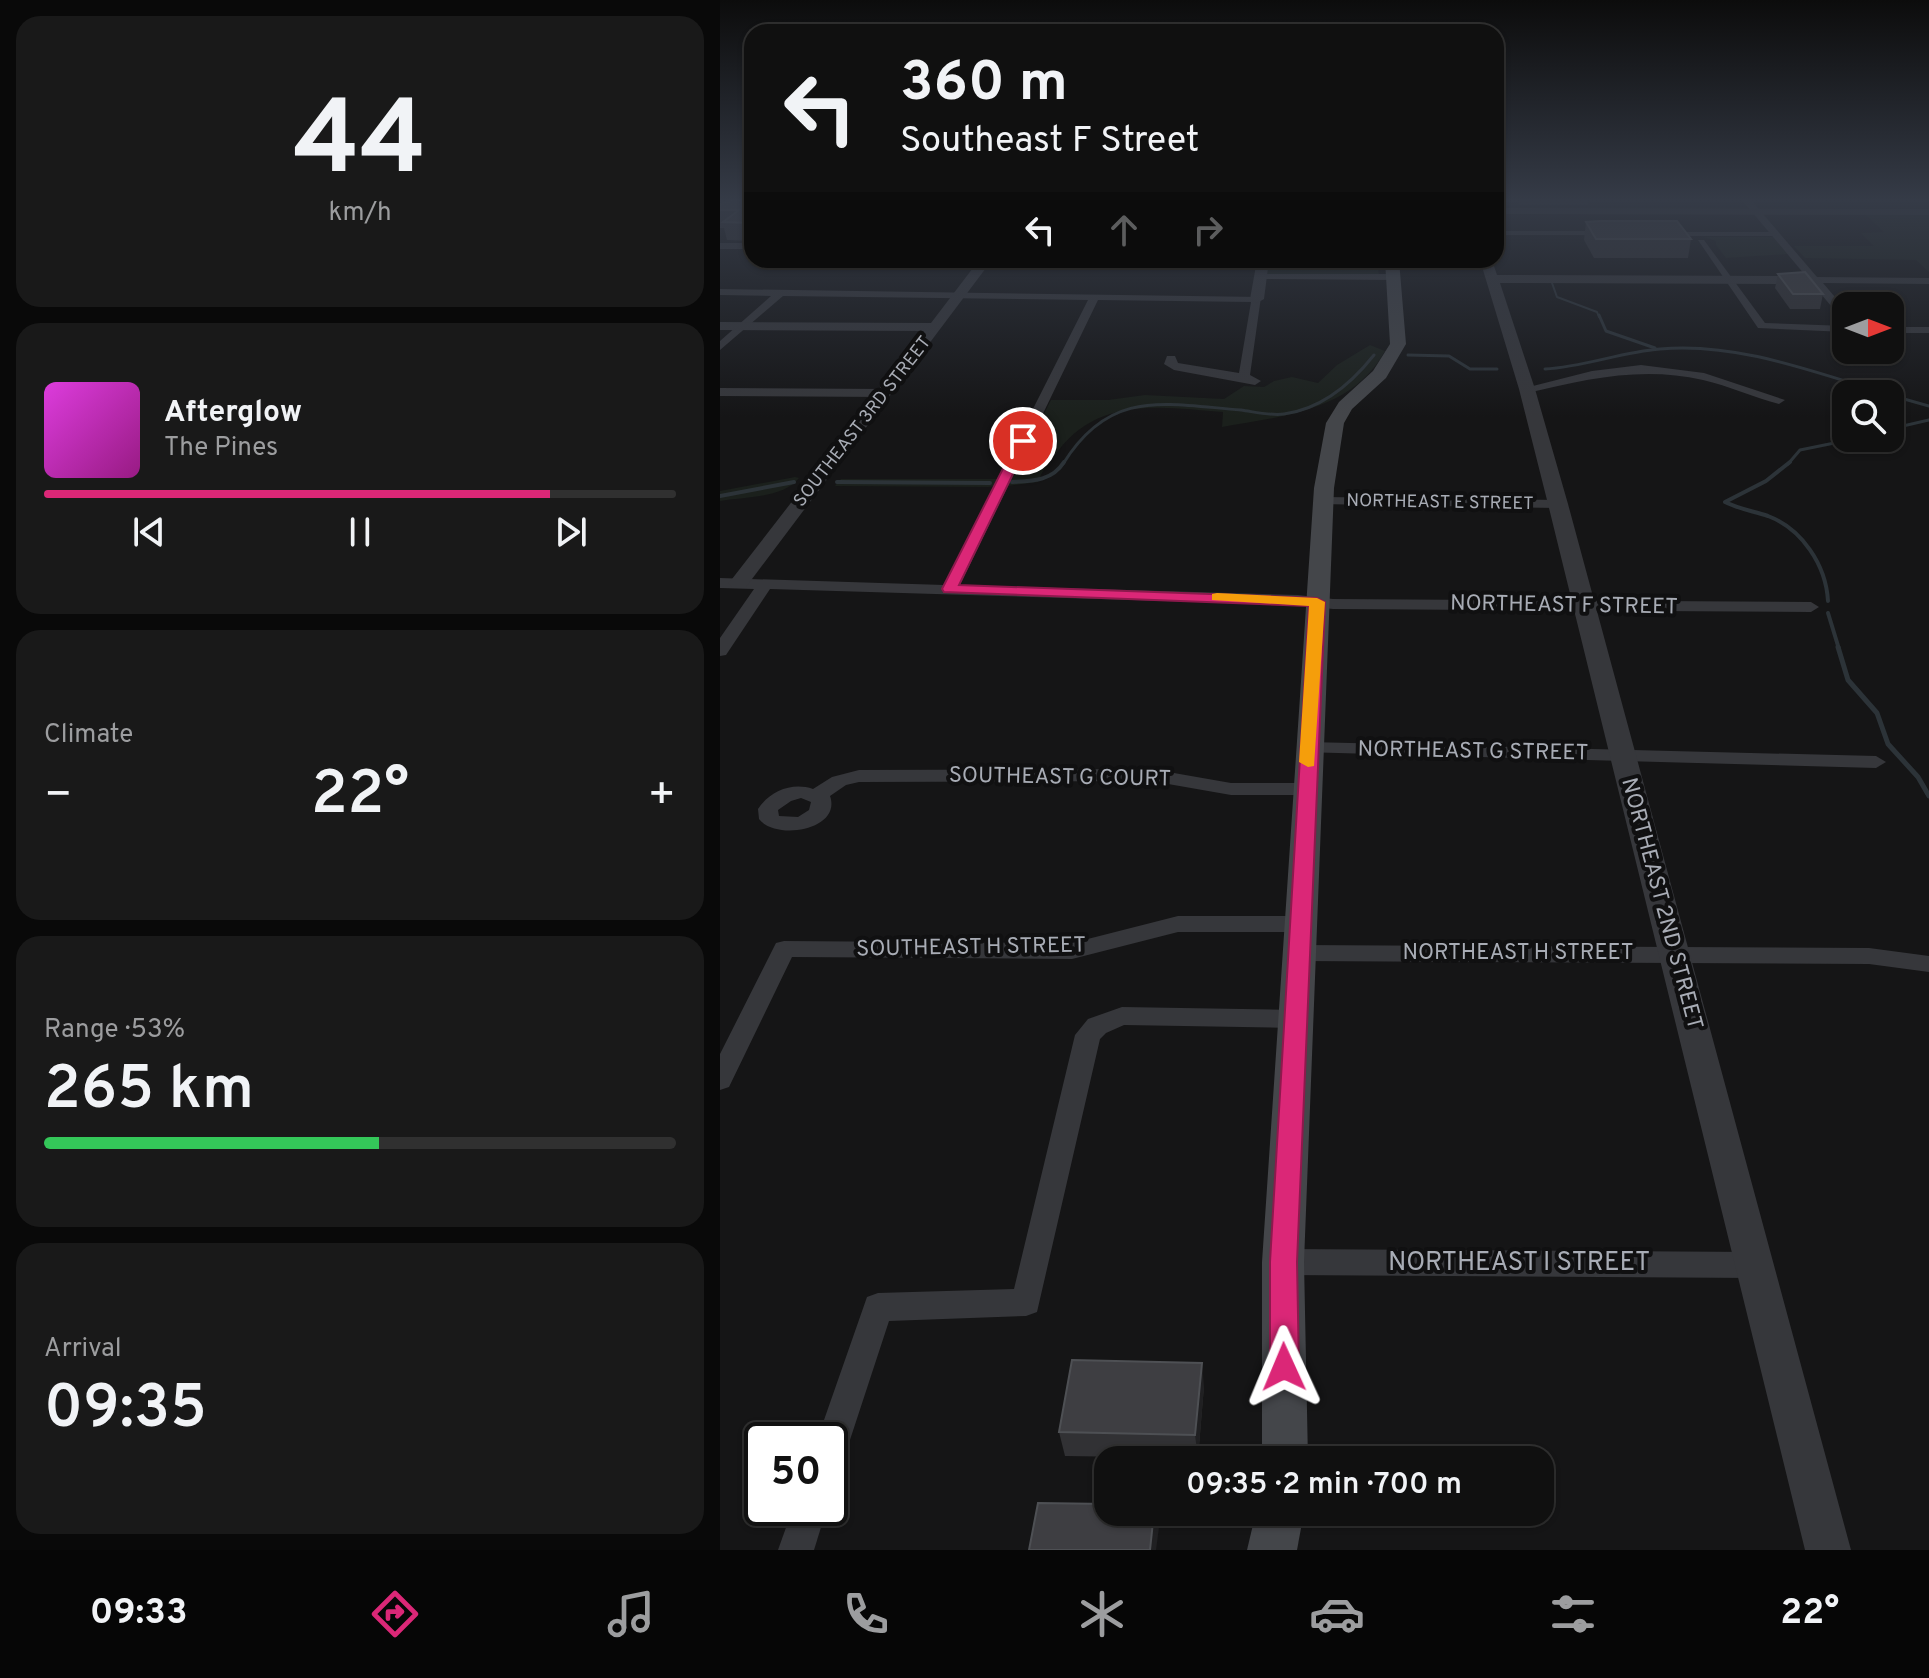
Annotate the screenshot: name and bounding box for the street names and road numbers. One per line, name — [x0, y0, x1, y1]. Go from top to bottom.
street label: SOUTHEAST 3RD STREET — [789, 332, 937, 512]
street label: NORTHEAST E STREET — [1346, 490, 1534, 516]
street label: NORTHEAST F STREET — [1450, 591, 1678, 621]
street label: NORTHEAST G STREET — [1357, 736, 1589, 768]
street label: SOUTHEAST G COURT — [949, 763, 1171, 793]
street label: NORTHEAST 2ND STREET — [1614, 775, 1708, 1033]
street label: SOUTHEAST H STREET — [856, 932, 1086, 964]
street label: NORTHEAST H STREET — [1402, 940, 1634, 967]
street label: NORTHEAST I STREET — [1388, 1247, 1650, 1280]

